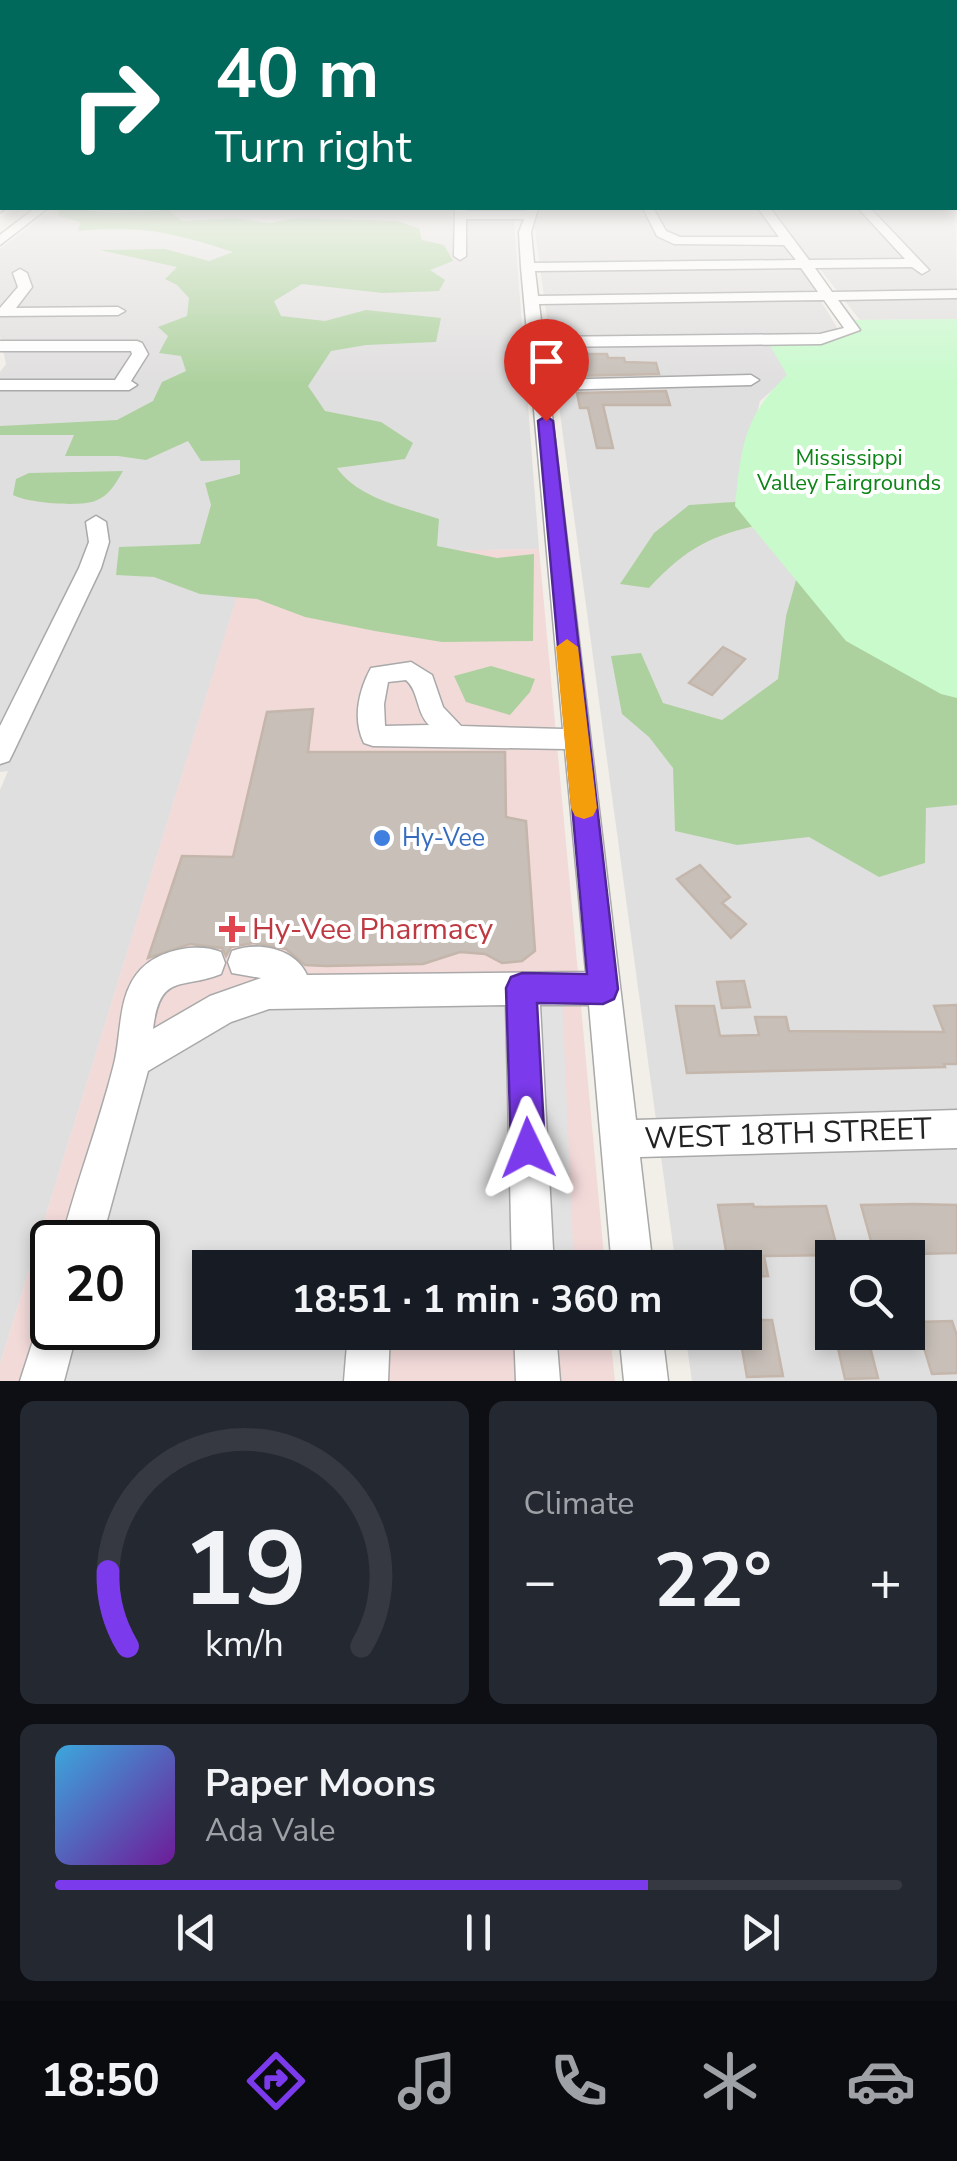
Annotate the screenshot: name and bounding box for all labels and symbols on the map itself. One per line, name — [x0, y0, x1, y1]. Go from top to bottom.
pin — [504, 319, 589, 422]
park label: Mississippi Valley Fairgrounds — [756, 443, 941, 498]
place label: Hy-Vee — [402, 821, 485, 855]
marker: Hy-Vee — [371, 827, 393, 849]
place label: Hy-Vee Pharmacy — [252, 909, 494, 950]
marker: Hy-Vee Pharmacy — [221, 918, 243, 940]
position arrow — [476, 1096, 580, 1200]
street label: WEST 18TH STREET — [644, 1108, 932, 1160]
speed limit sign: 20 — [30, 1220, 160, 1350]

